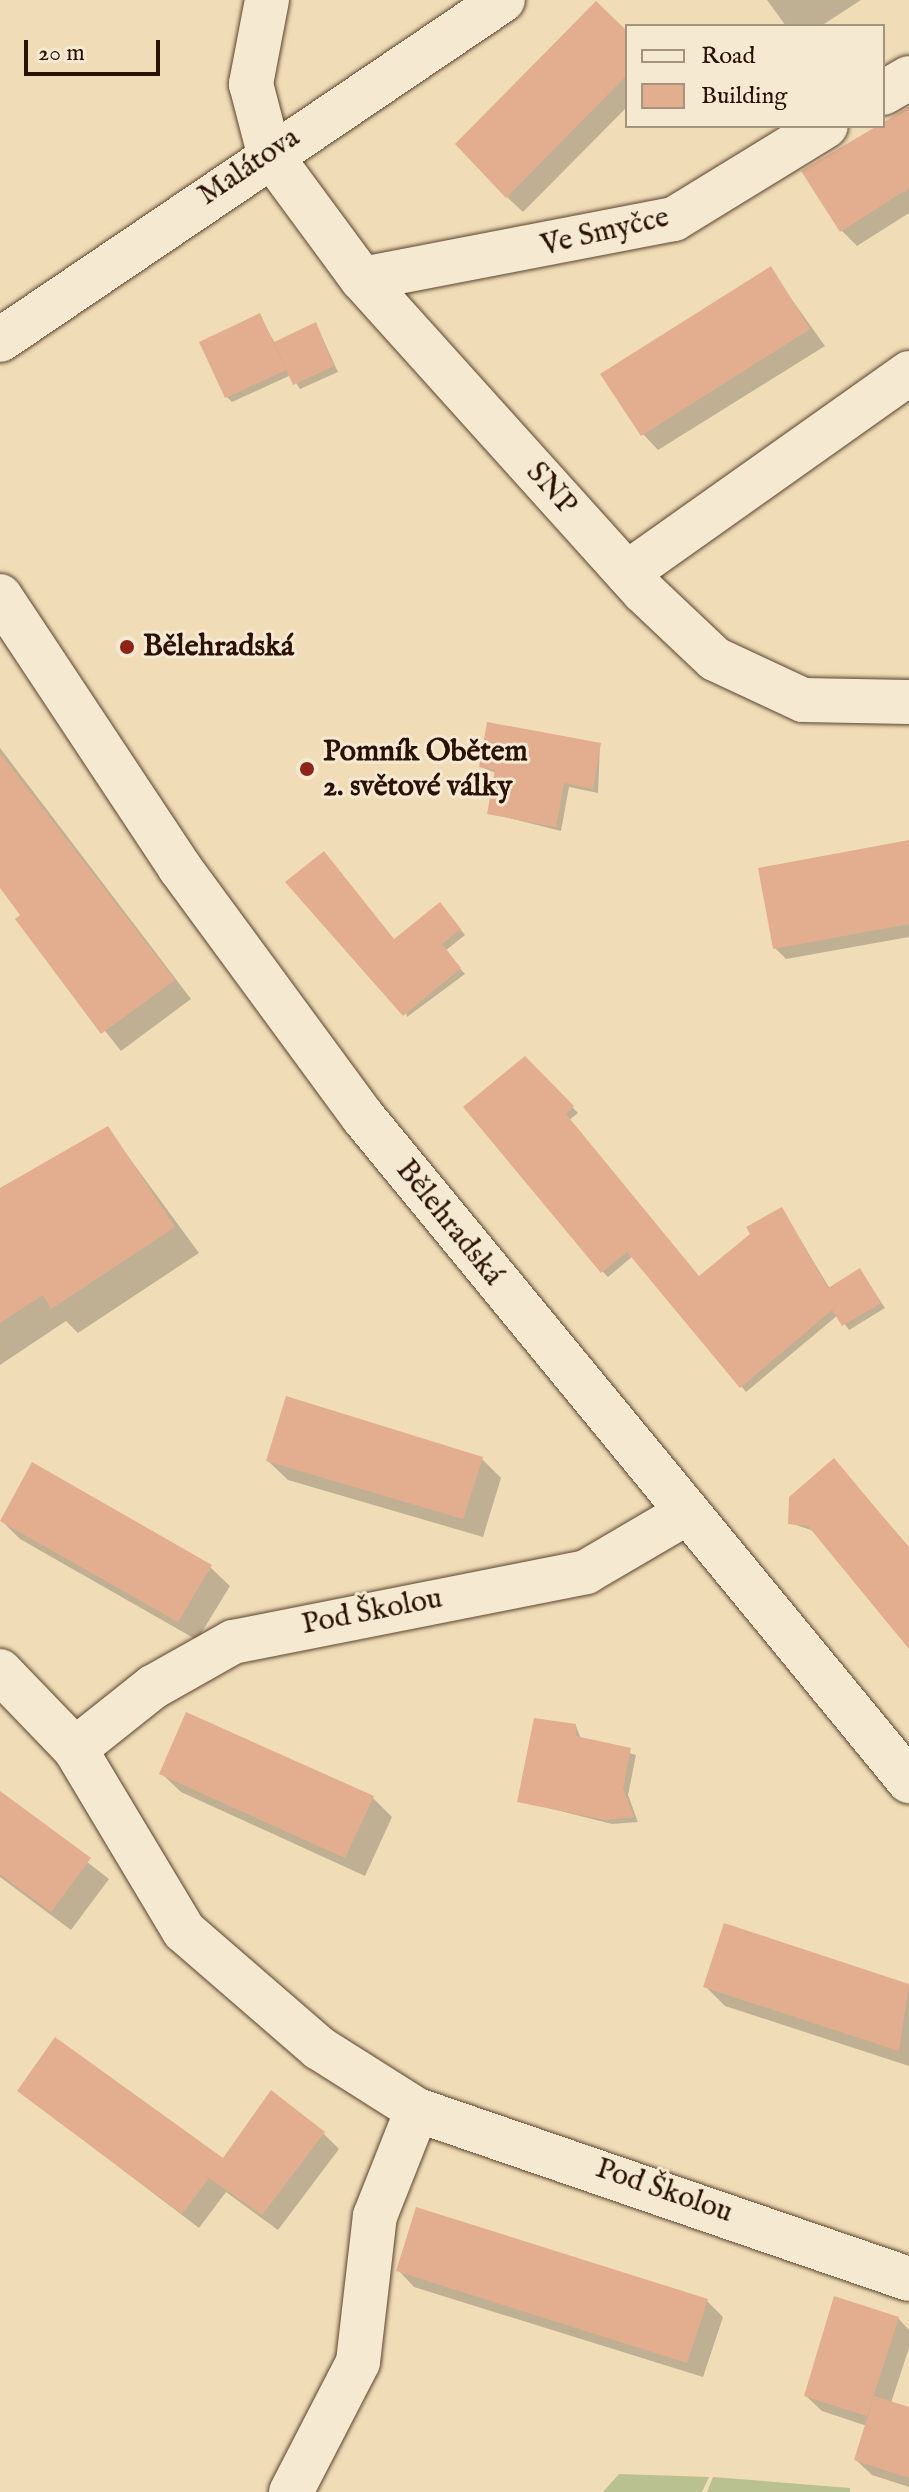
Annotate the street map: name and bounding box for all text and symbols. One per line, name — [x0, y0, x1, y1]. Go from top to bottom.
scale bar — [28, 24, 164, 74]
legend — [625, 24, 885, 128]
text: 20 m — [38, 38, 85, 69]
text: Road — [701, 41, 755, 72]
text: Building — [701, 81, 787, 112]
street label: Malátova — [191, 120, 307, 214]
street label: Ve Smyčce — [537, 200, 673, 264]
street label: SNP — [518, 455, 584, 523]
place label: Bělehradská — [143, 629, 294, 665]
marker: Bělehradská — [118, 638, 136, 656]
place label: Pomník Obětem 2. světové války — [323, 734, 528, 804]
marker: Pomník Obětem 2. světové války — [298, 760, 316, 778]
street label: Bělehradská — [388, 1153, 510, 1293]
street label: Pod Školou — [299, 1581, 445, 1643]
street label: Pod Školou — [591, 2151, 737, 2231]

